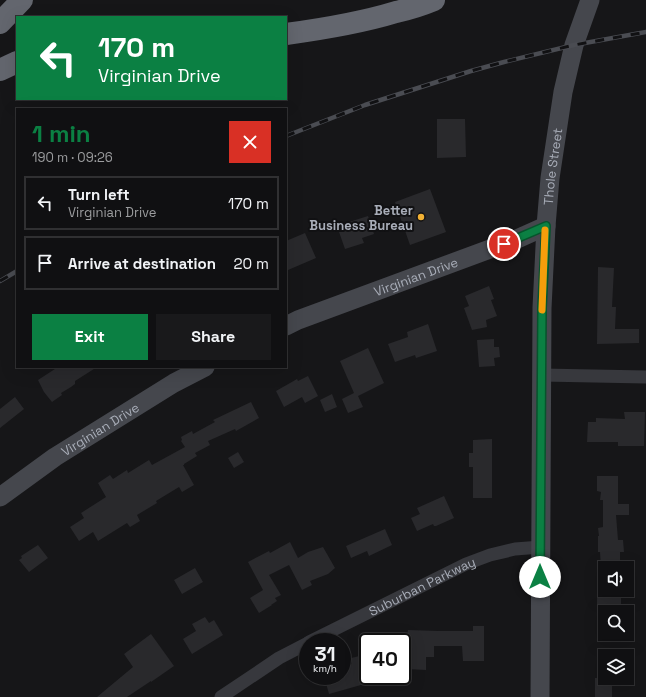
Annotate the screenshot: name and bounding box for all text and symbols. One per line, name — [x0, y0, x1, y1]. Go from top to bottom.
text: 170 m — [98, 29, 175, 65]
icon: left — [32, 32, 84, 84]
text: Virginian Drive — [98, 64, 221, 87]
text: 1 min — [32, 118, 91, 149]
button: close — [229, 121, 271, 163]
street label: Thole Street — [540, 127, 566, 206]
text: 190 m · 09:26 — [32, 149, 113, 166]
text: Turn left — [68, 185, 130, 204]
icon: left — [34, 192, 56, 214]
text: 170 m — [228, 194, 269, 213]
place label: Better Business Bureau — [309, 202, 413, 234]
text: Virginian Drive — [68, 204, 157, 221]
marker: Better Business Bureau — [416, 212, 426, 222]
pin — [487, 227, 521, 261]
icon: arrive — [493, 233, 515, 255]
icon: arrive — [34, 252, 56, 274]
text: Arrive at destination — [68, 254, 216, 273]
text: 20 m — [234, 254, 269, 273]
street label: Virginian Drive — [371, 254, 460, 300]
button: Exit — [32, 314, 148, 360]
button: Share — [156, 314, 271, 360]
street label: Virginian Drive — [58, 399, 142, 460]
street label: Suburban Parkway — [366, 553, 478, 620]
position arrow — [519, 556, 561, 598]
map controls — [598, 561, 634, 685]
button: sound — [598, 561, 634, 597]
button: search — [598, 605, 634, 641]
speed limit sign: 40 — [359, 633, 411, 685]
text: 31 — [315, 641, 335, 667]
button: layers — [598, 649, 634, 685]
text: km/h — [313, 662, 337, 675]

